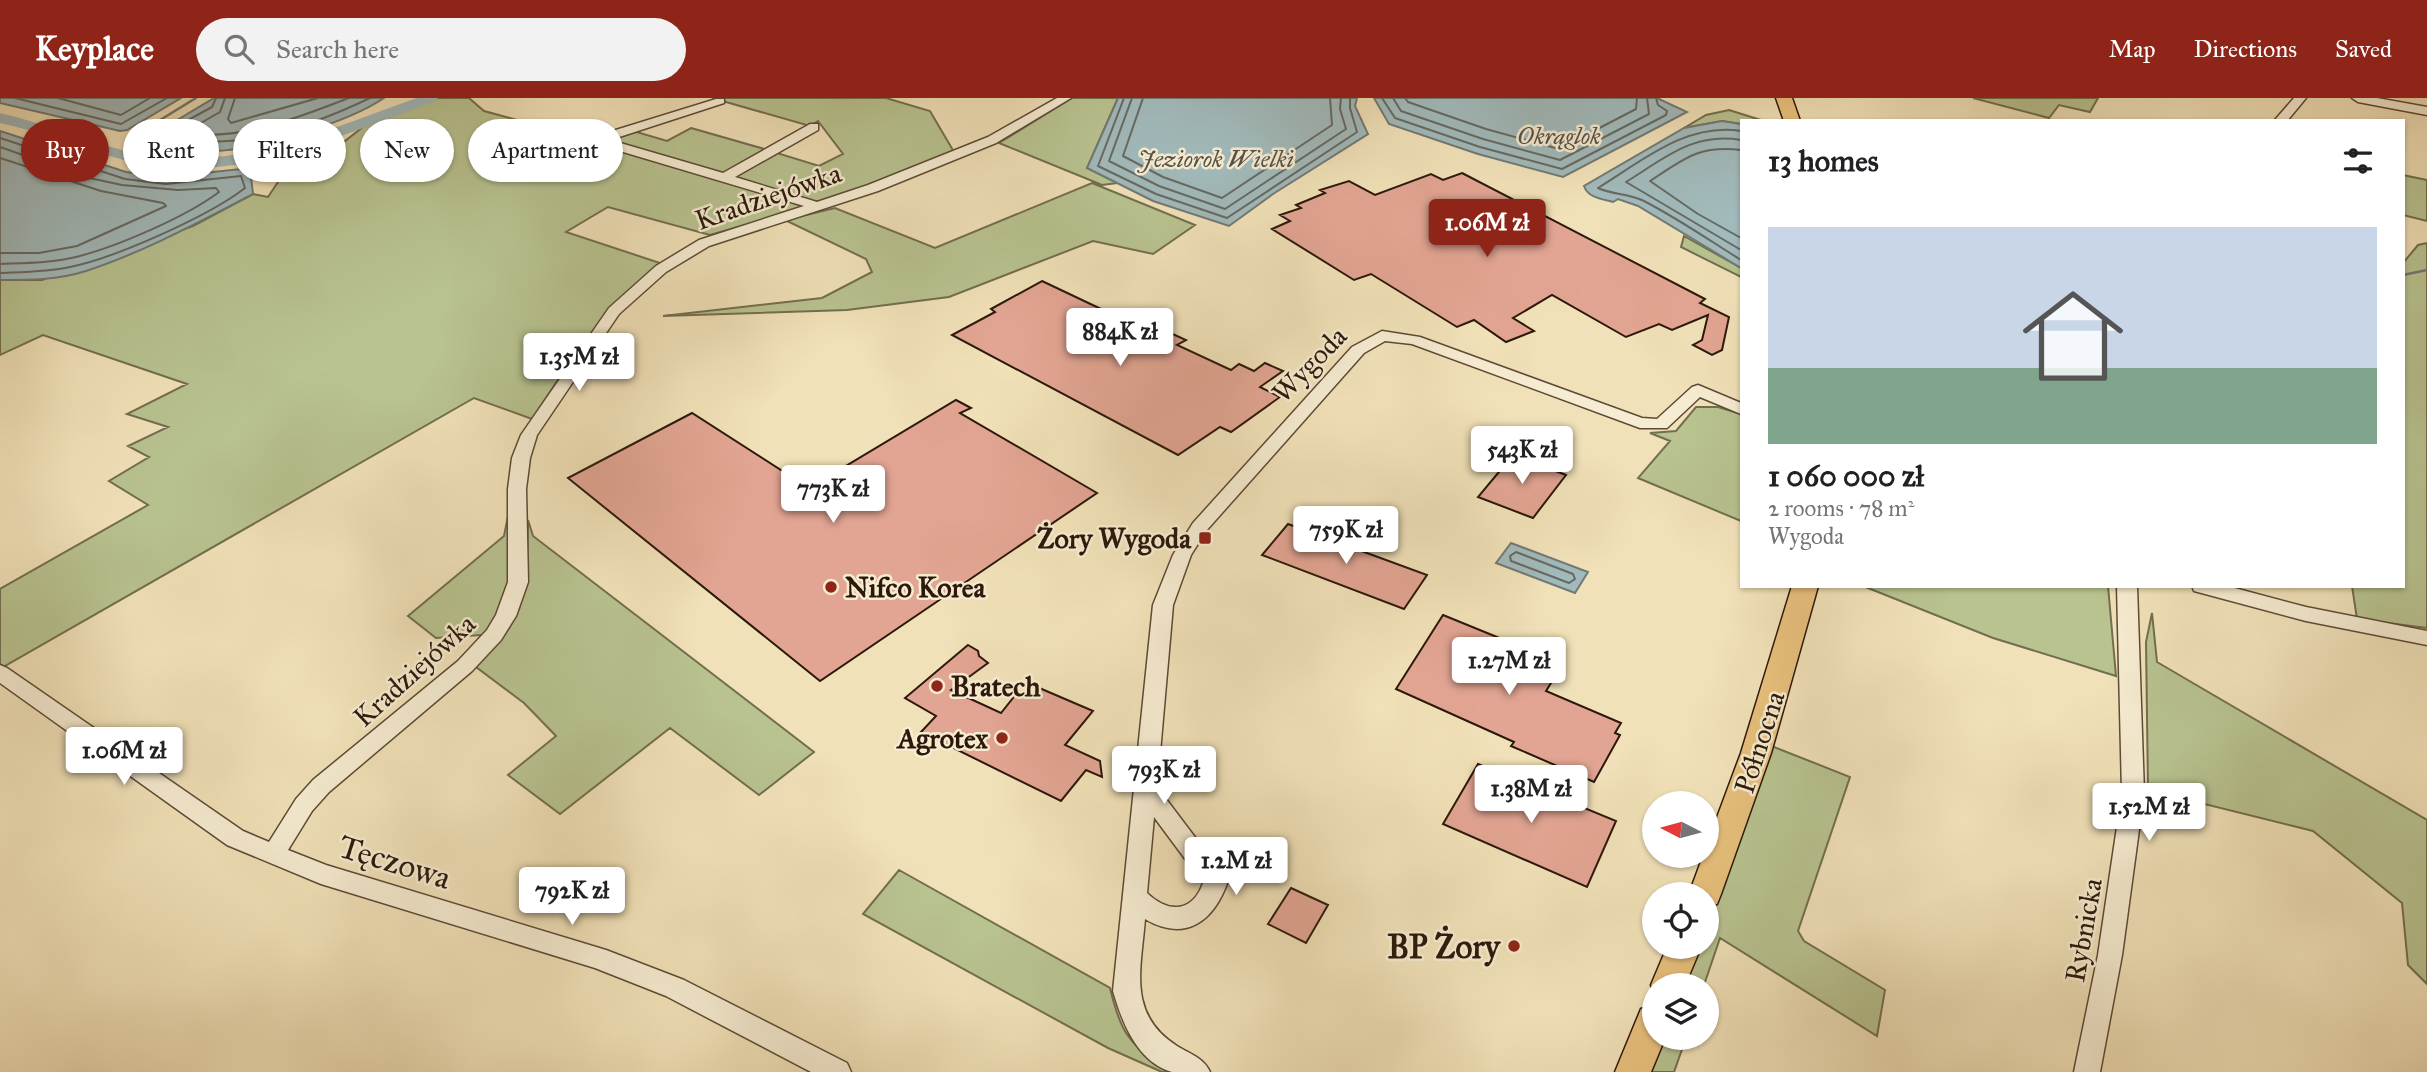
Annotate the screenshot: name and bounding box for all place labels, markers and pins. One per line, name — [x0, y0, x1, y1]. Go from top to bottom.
pin: 1.06M zł — [1415, 200, 1559, 259]
pin: 884K zł — [1055, 308, 1185, 368]
pin: 1.35M zł — [507, 334, 651, 393]
pin: 543K zł — [1457, 426, 1587, 486]
pin: 773K zł — [768, 466, 898, 525]
pin: 759K zł — [1281, 506, 1411, 566]
place label: Żory Wygoda — [1037, 521, 1192, 556]
marker: Żory Wygoda — [1197, 530, 1213, 546]
place label: Nifco Korea — [845, 570, 986, 605]
marker: Nifco Korea — [823, 579, 839, 595]
pin: 1.27M zł — [1437, 638, 1581, 697]
place label: Bratech — [951, 669, 1041, 704]
marker: Bratech — [929, 678, 945, 694]
place label: Agrotex — [895, 721, 989, 756]
pin: 1.06M zł — [52, 728, 196, 787]
marker: Agrotex — [994, 730, 1010, 746]
pin: 793K zł — [1099, 746, 1229, 806]
pin: 1.38M zł — [1459, 766, 1603, 825]
pin: 1.52M zł — [2077, 784, 2221, 843]
pin: 1.2M zł — [1171, 838, 1301, 897]
pin: 792K zł — [507, 868, 637, 927]
place label: BP Żory — [1387, 925, 1502, 967]
marker: BP Żory — [1506, 938, 1522, 954]

